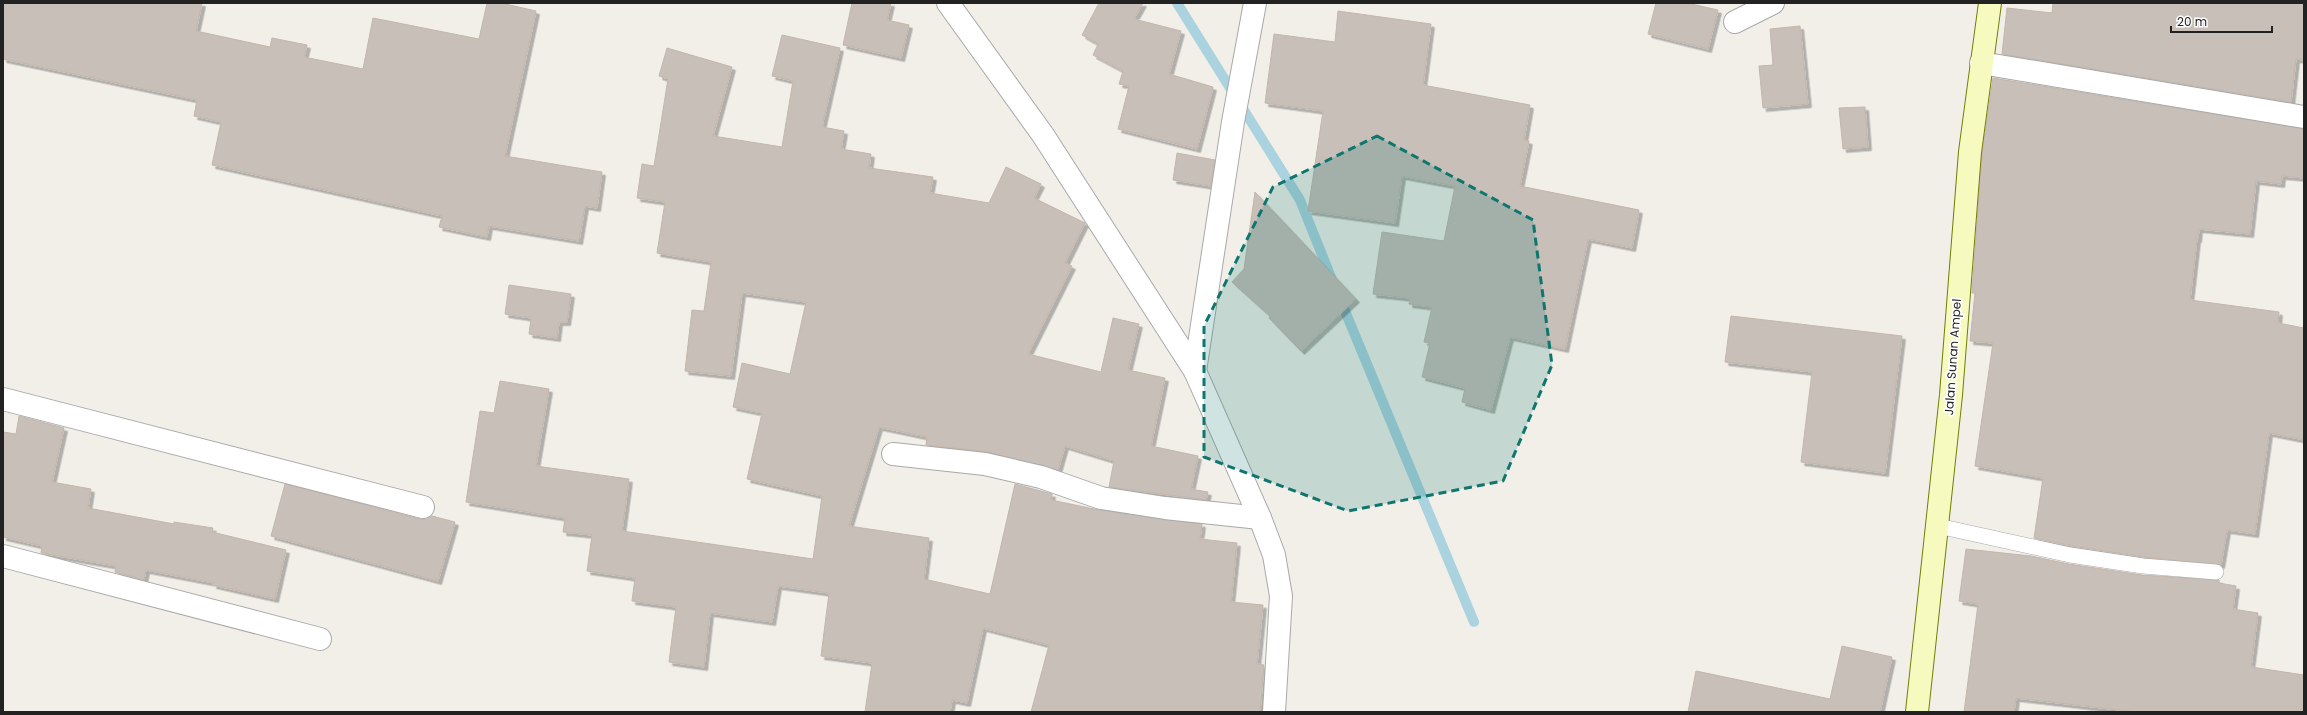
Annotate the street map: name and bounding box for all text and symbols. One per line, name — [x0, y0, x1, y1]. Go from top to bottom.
scale bar — [2171, 8, 2272, 34]
text: 20 m — [2177, 13, 2207, 30]
street label: Jalan Sunan Ampel — [1940, 298, 1965, 416]

